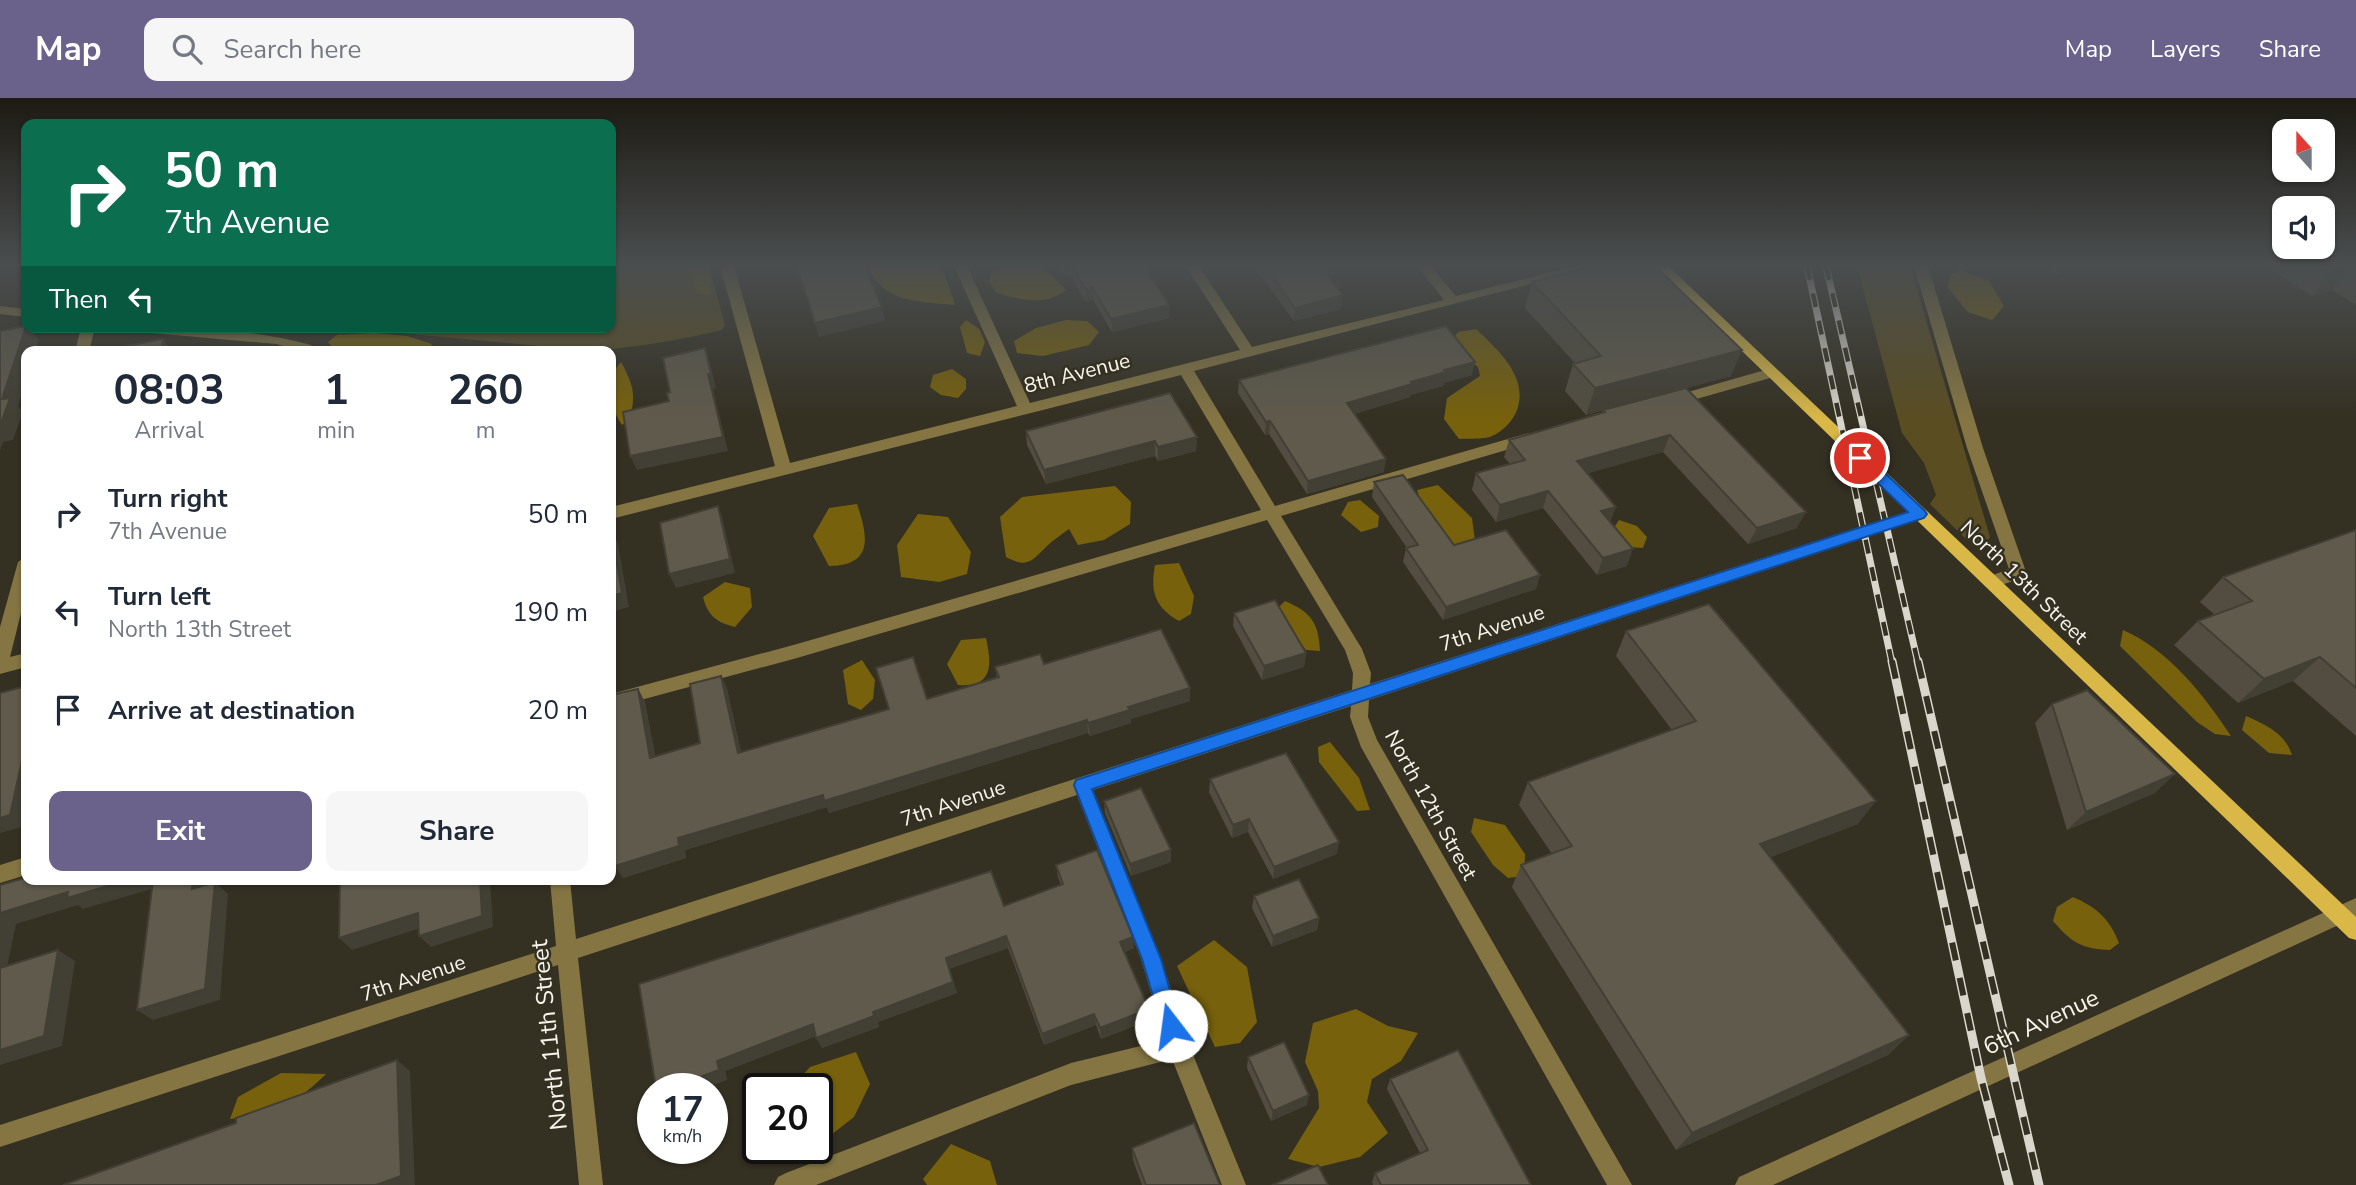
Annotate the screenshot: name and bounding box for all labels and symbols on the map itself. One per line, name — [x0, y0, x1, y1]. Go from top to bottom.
north arrow — [2272, 119, 2334, 182]
street label: 8th Avenue — [1021, 346, 1133, 400]
pin — [1830, 428, 1890, 488]
street label: North 13th Street — [1954, 514, 2094, 651]
street label: 7th Avenue — [1436, 598, 1548, 658]
street label: North 12th Street — [1378, 725, 1484, 885]
street label: 7th Avenue — [897, 773, 1009, 833]
street label: North 11th Street — [523, 938, 575, 1132]
street label: 7th Avenue — [357, 948, 469, 1008]
street label: 6th Avenue — [1978, 981, 2104, 1063]
position arrow — [1134, 989, 1208, 1063]
speed limit sign: 20 — [742, 1073, 833, 1164]

